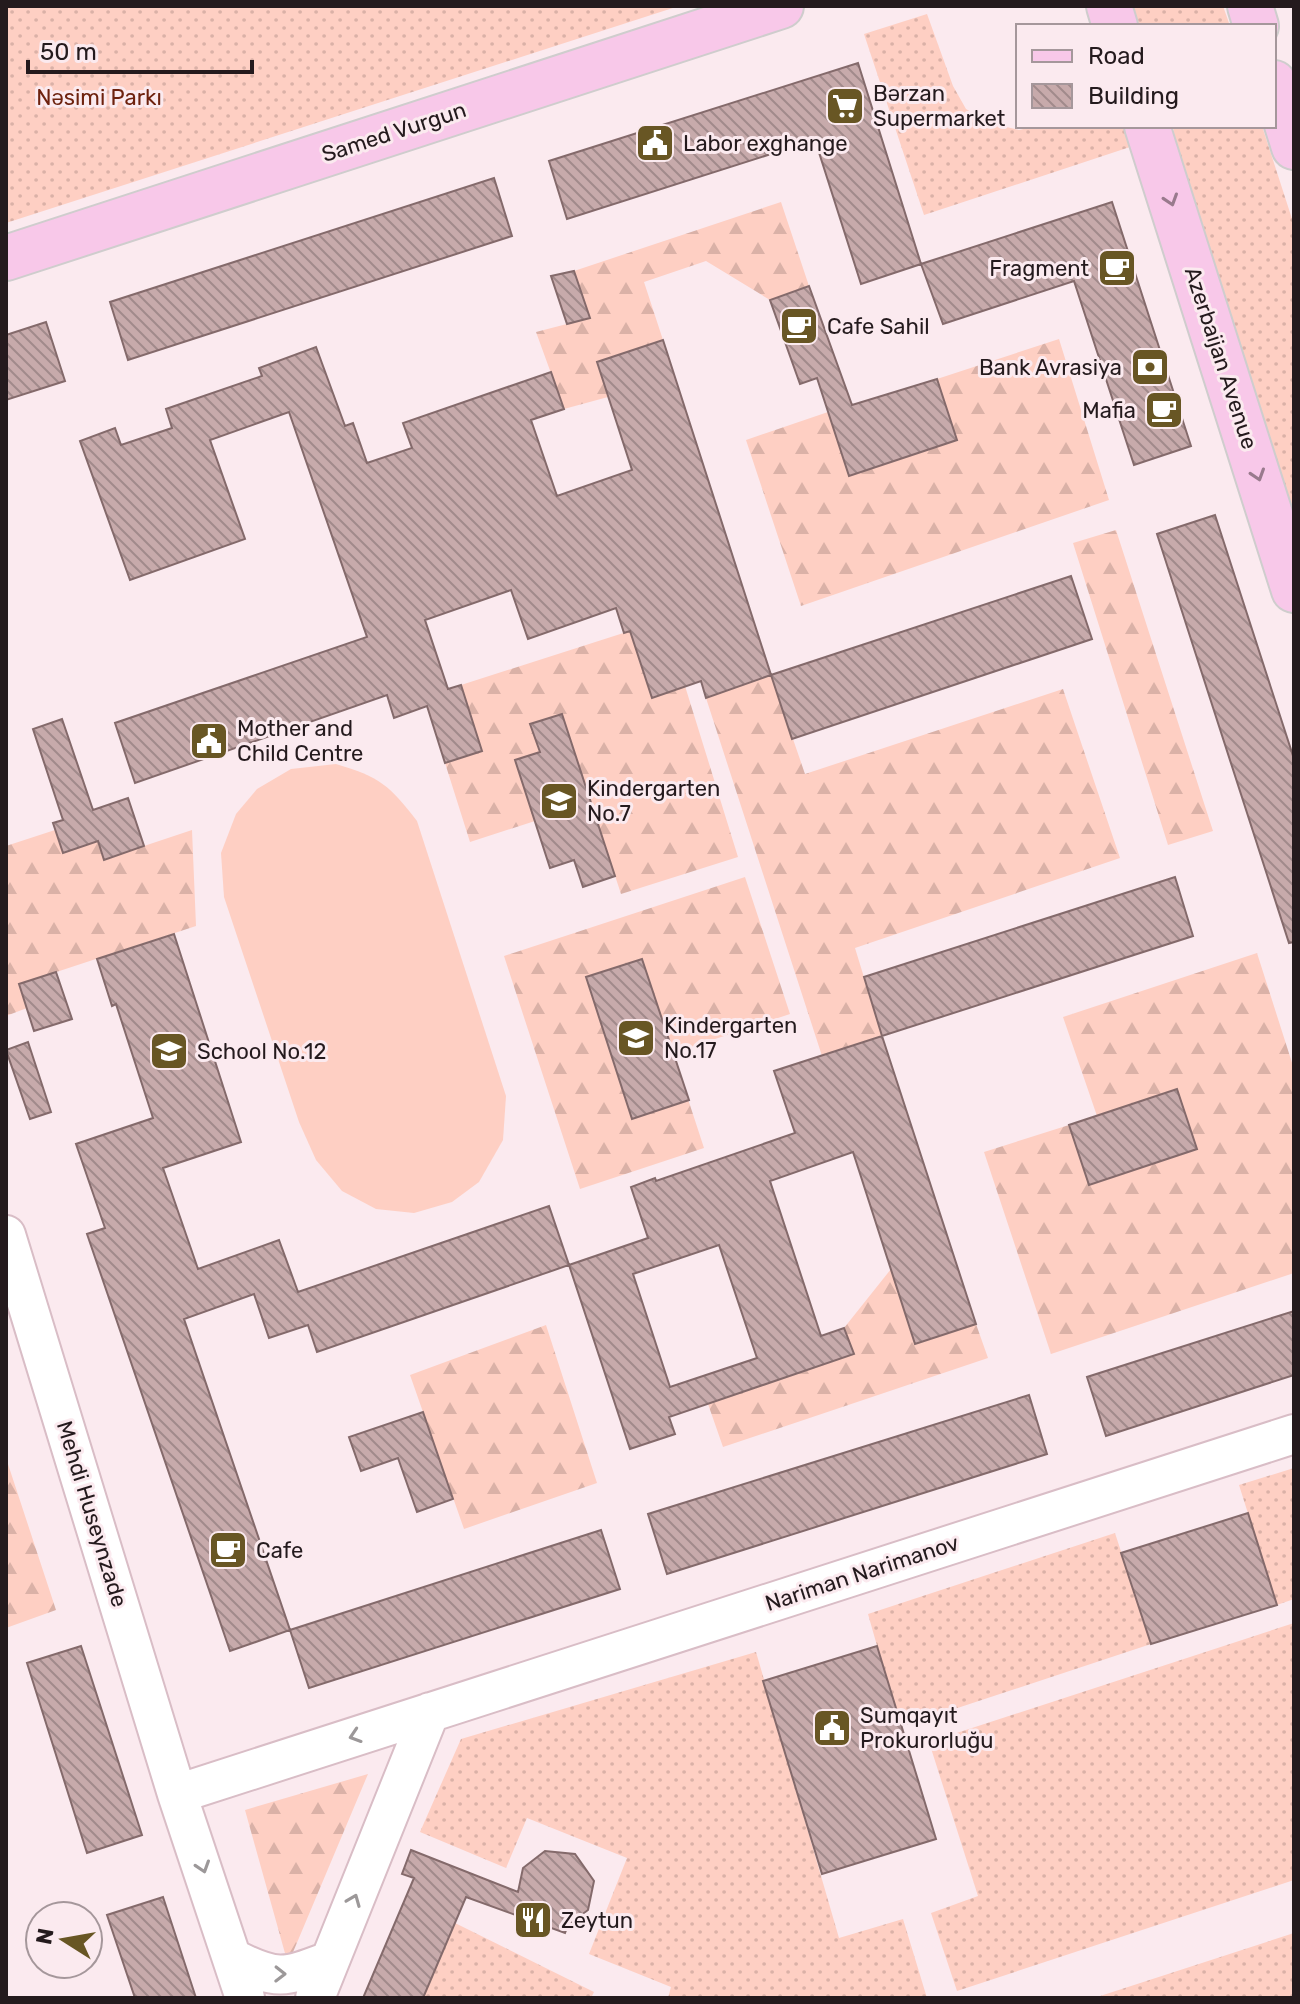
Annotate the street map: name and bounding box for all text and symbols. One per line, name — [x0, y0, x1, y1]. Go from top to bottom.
scale bar — [28, 24, 252, 74]
legend — [1016, 24, 1276, 128]
text: 50 m — [40, 38, 97, 66]
text: Road — [1088, 42, 1145, 70]
place label: Bərzan Supermarket — [873, 80, 1006, 132]
text: Building — [1088, 82, 1179, 110]
park label: Nəsimi Parkı — [36, 84, 162, 111]
supermarket icon: Bərzan Supermarket — [824, 85, 866, 127]
street label: Samed Vurgun — [318, 96, 470, 168]
public building icon: Labor exghange — [634, 122, 676, 164]
place label: Labor exghange — [683, 130, 848, 157]
one-way arrow — [1161, 193, 1177, 207]
cafe icon: Fragment — [1096, 247, 1138, 289]
place label: Fragment — [989, 255, 1089, 282]
street label: Azerbaijan Avenue — [1179, 263, 1263, 453]
cafe icon: Cafe Sahil — [778, 305, 820, 347]
place label: Cafe Sahil — [827, 313, 930, 340]
bank icon: Bank Avrasiya — [1129, 346, 1171, 388]
place label: Bank Avrasiya — [979, 354, 1122, 381]
cafe icon: Mafia — [1143, 389, 1185, 431]
place label: Mafia — [1082, 397, 1136, 424]
one-way arrow — [1248, 467, 1264, 481]
place label: Mother and Child Centre — [237, 715, 363, 767]
public building icon: Mother and Child Centre — [188, 720, 230, 762]
place label: Kindergarten No.7 — [587, 775, 720, 827]
school or university icon: Kindergarten No.7 — [538, 780, 580, 822]
place label: Kindergarten No.17 — [664, 1012, 797, 1064]
school or university icon: Kindergarten No.17 — [615, 1017, 657, 1059]
school or university icon: School No.12 — [148, 1030, 190, 1072]
place label: School No.12 — [197, 1038, 326, 1065]
street label: Mehdi Huseynzade — [51, 1418, 133, 1610]
cafe icon: Cafe — [207, 1529, 249, 1571]
street label: Nariman Narimanov — [762, 1529, 962, 1617]
place label: Cafe — [256, 1537, 303, 1564]
place label: Sumqayıt Prokurorluğu — [860, 1702, 994, 1754]
public building icon: Sumqayıt Prokurorluğu — [811, 1707, 853, 1749]
one-way arrow — [349, 1727, 363, 1743]
one-way arrow — [193, 1860, 209, 1874]
one-way arrow — [344, 1894, 361, 1908]
restaurant icon: Zeytun — [512, 1899, 554, 1941]
north arrow — [24, 1900, 104, 1980]
place label: Zeytun — [561, 1907, 633, 1934]
text: N — [30, 1926, 60, 1947]
one-way arrow — [275, 1966, 287, 1983]

